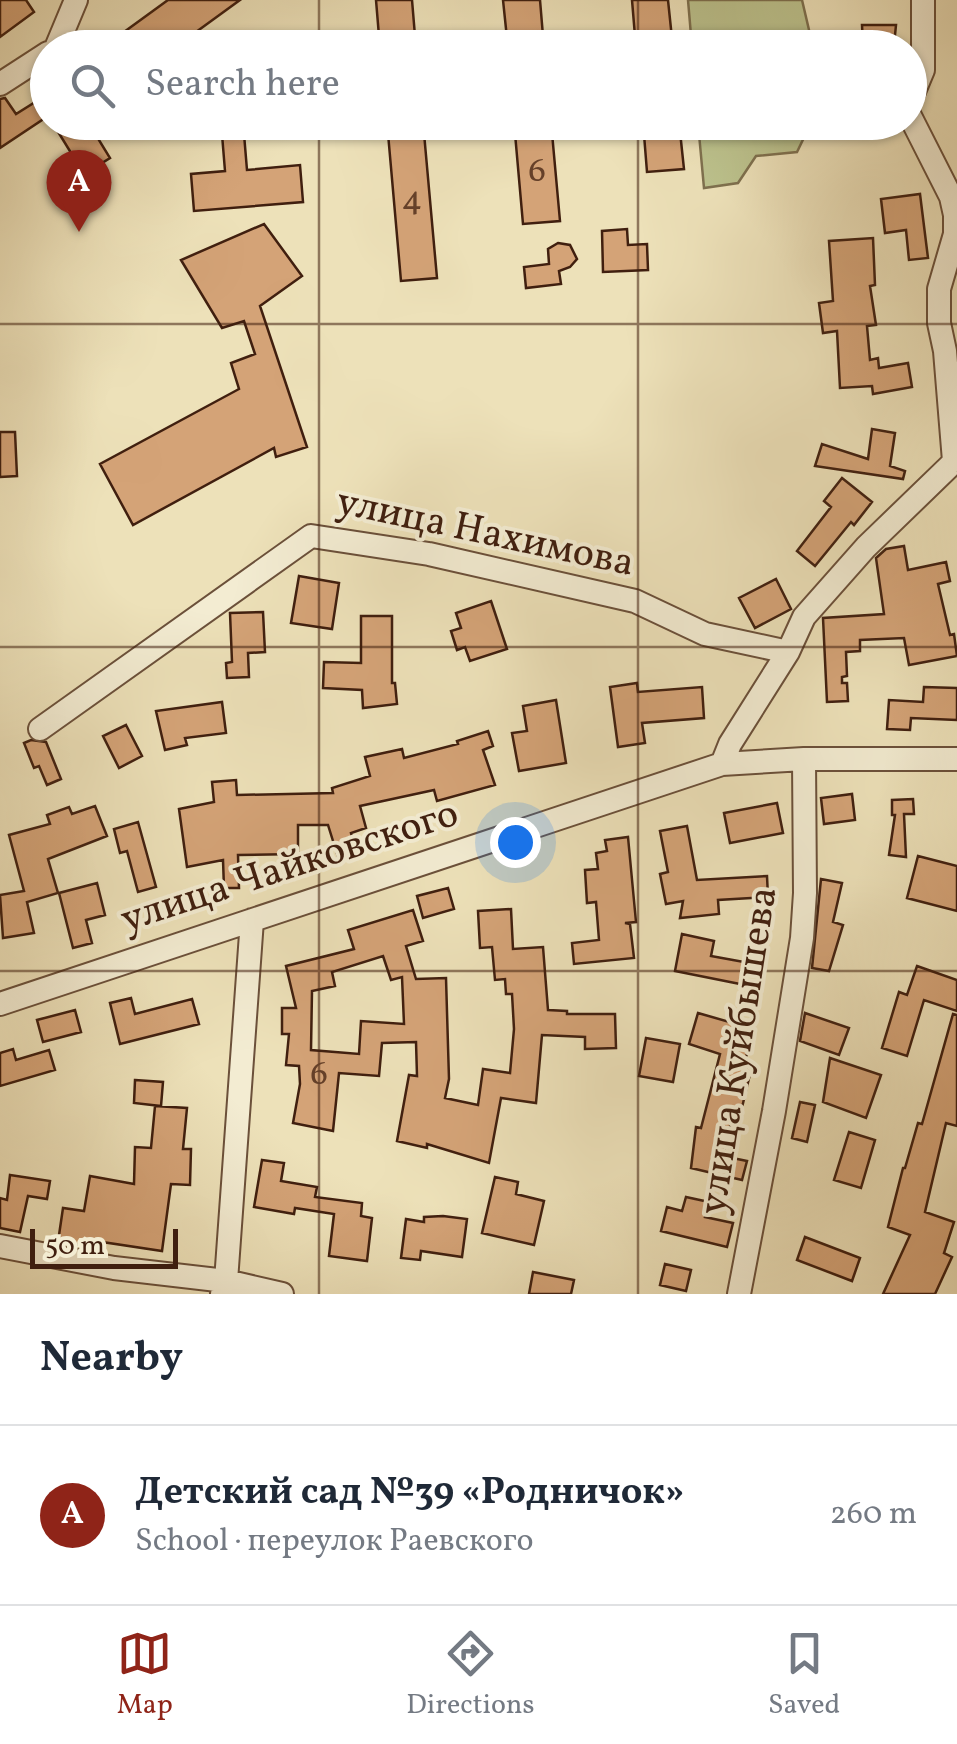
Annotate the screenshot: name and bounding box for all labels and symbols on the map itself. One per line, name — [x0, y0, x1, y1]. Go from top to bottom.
house number: 6 — [528, 148, 546, 196]
pin: A — [46, 150, 112, 232]
house number: 4 — [402, 176, 422, 224]
street label: улица Нахимова — [331, 475, 639, 593]
street label: улица Чайковского — [114, 787, 466, 949]
your location — [490, 817, 541, 868]
street label: улица Куйбышева — [686, 883, 794, 1219]
house number: 6 — [310, 1051, 328, 1099]
scale bar — [30, 1224, 178, 1268]

